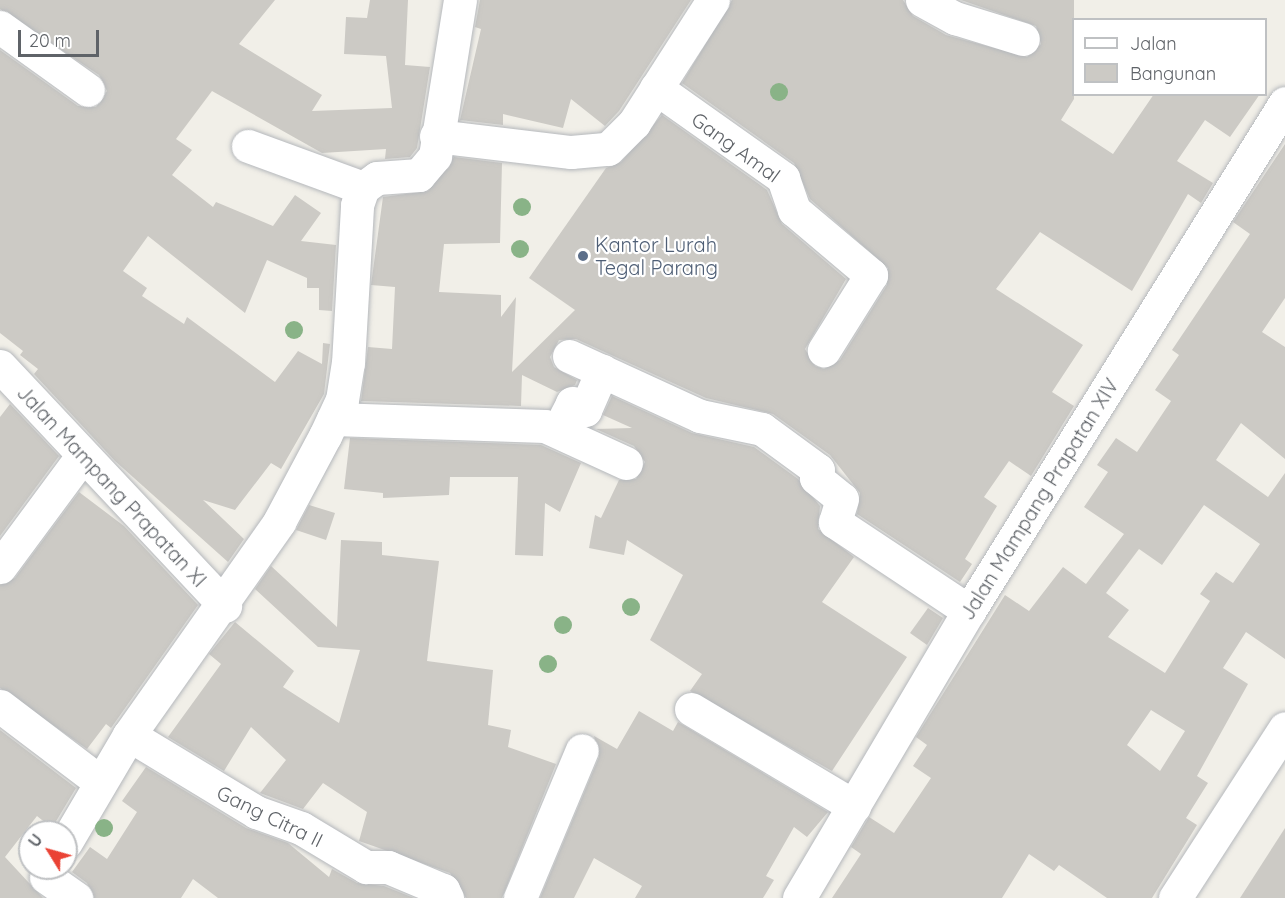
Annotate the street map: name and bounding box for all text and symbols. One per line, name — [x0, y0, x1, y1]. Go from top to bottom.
scale bar — [21, 18, 102, 56]
legend — [1072, 18, 1267, 96]
text: 20 m — [29, 29, 71, 52]
text: Jalan — [1130, 32, 1177, 55]
text: Bangunan — [1130, 62, 1216, 85]
street label: Gang Amal — [687, 107, 785, 187]
place label: Kantor Lurah Tegal Parang — [595, 232, 718, 279]
marker: Kantor Lurah Tegal Parang — [576, 249, 590, 263]
street label: Jalan Mampang Prapatan XIV — [955, 374, 1123, 624]
street label: Jalan Mampang Prapatan XI — [12, 380, 212, 592]
street label: Gang Citra II — [213, 780, 327, 852]
north arrow — [18, 820, 78, 880]
text: U — [24, 830, 47, 851]

